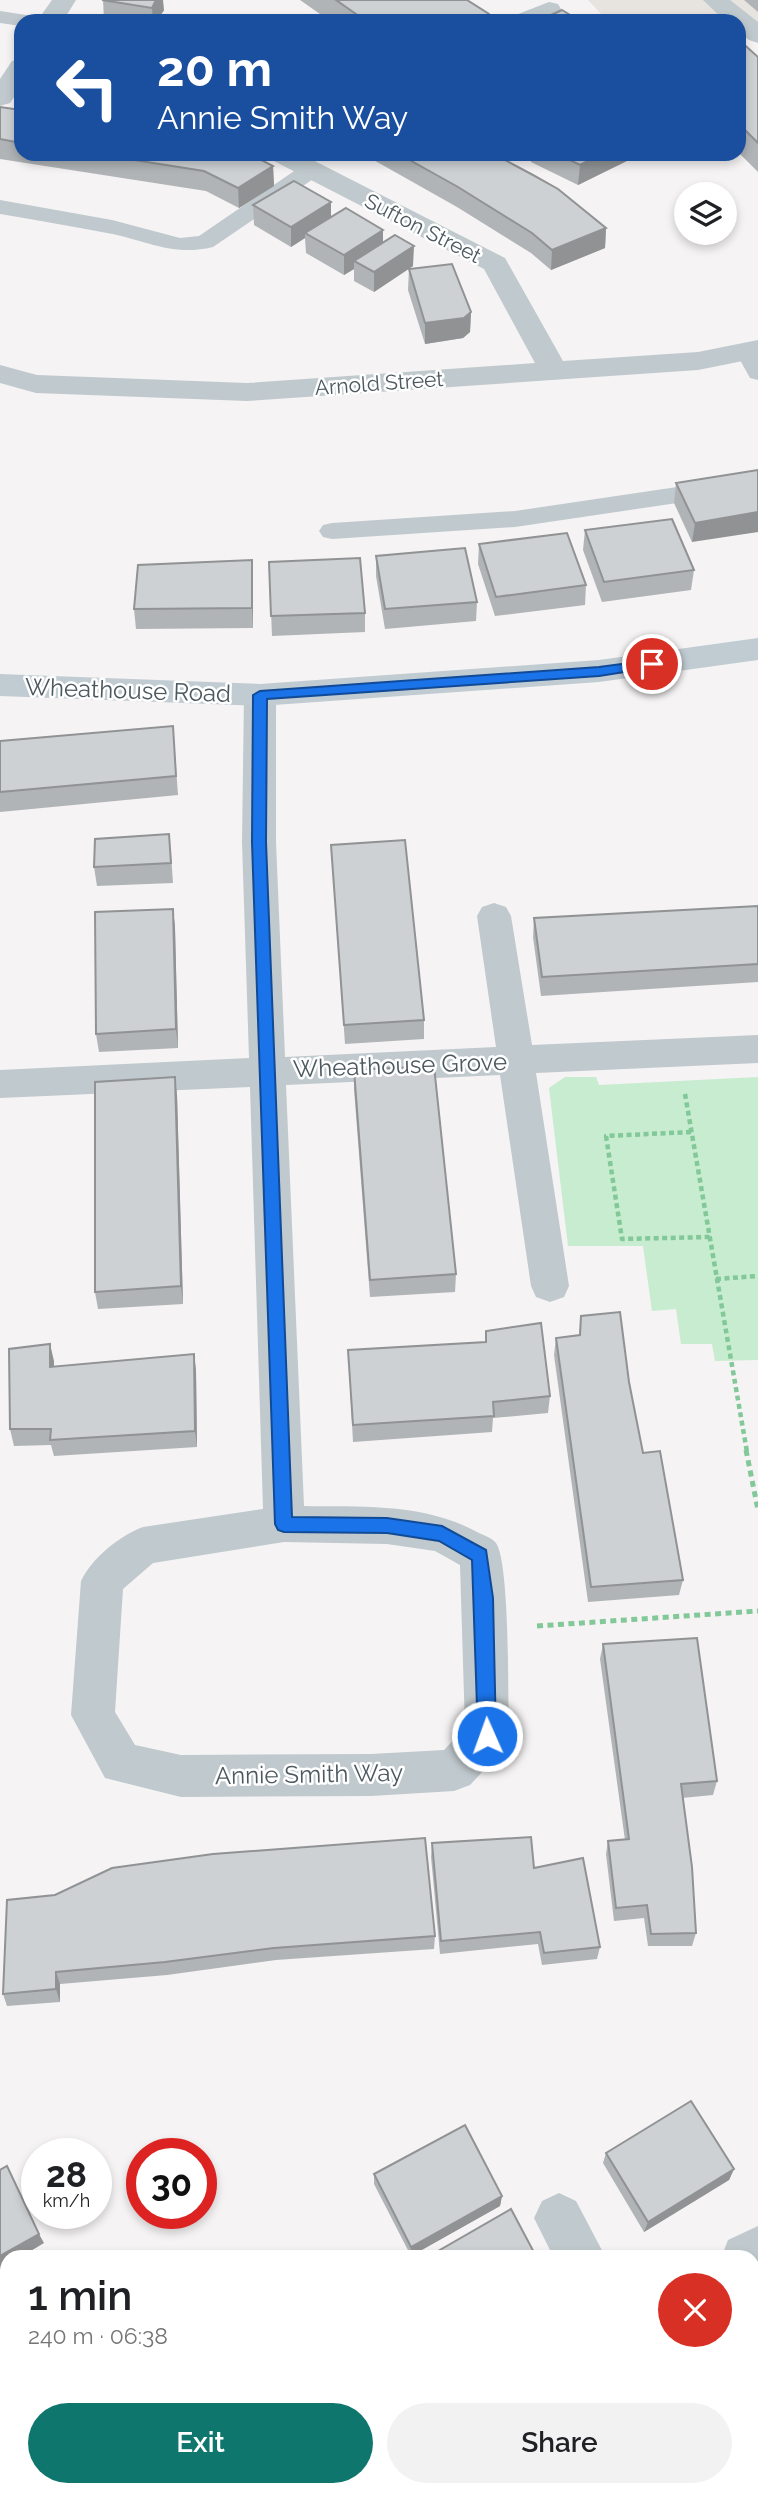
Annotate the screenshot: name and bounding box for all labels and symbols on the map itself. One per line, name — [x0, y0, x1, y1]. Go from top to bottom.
street label: Sufton Street — [361, 188, 485, 268]
street label: Arnold Street — [314, 366, 444, 400]
pin — [622, 634, 682, 694]
street label: Wheathouse Road — [25, 672, 231, 708]
street label: Wheathouse Grove — [293, 1047, 507, 1083]
position arrow — [450, 1699, 524, 1773]
street label: Annie Smith Way — [215, 1758, 403, 1790]
speed limit sign: 30 — [126, 2138, 217, 2229]

